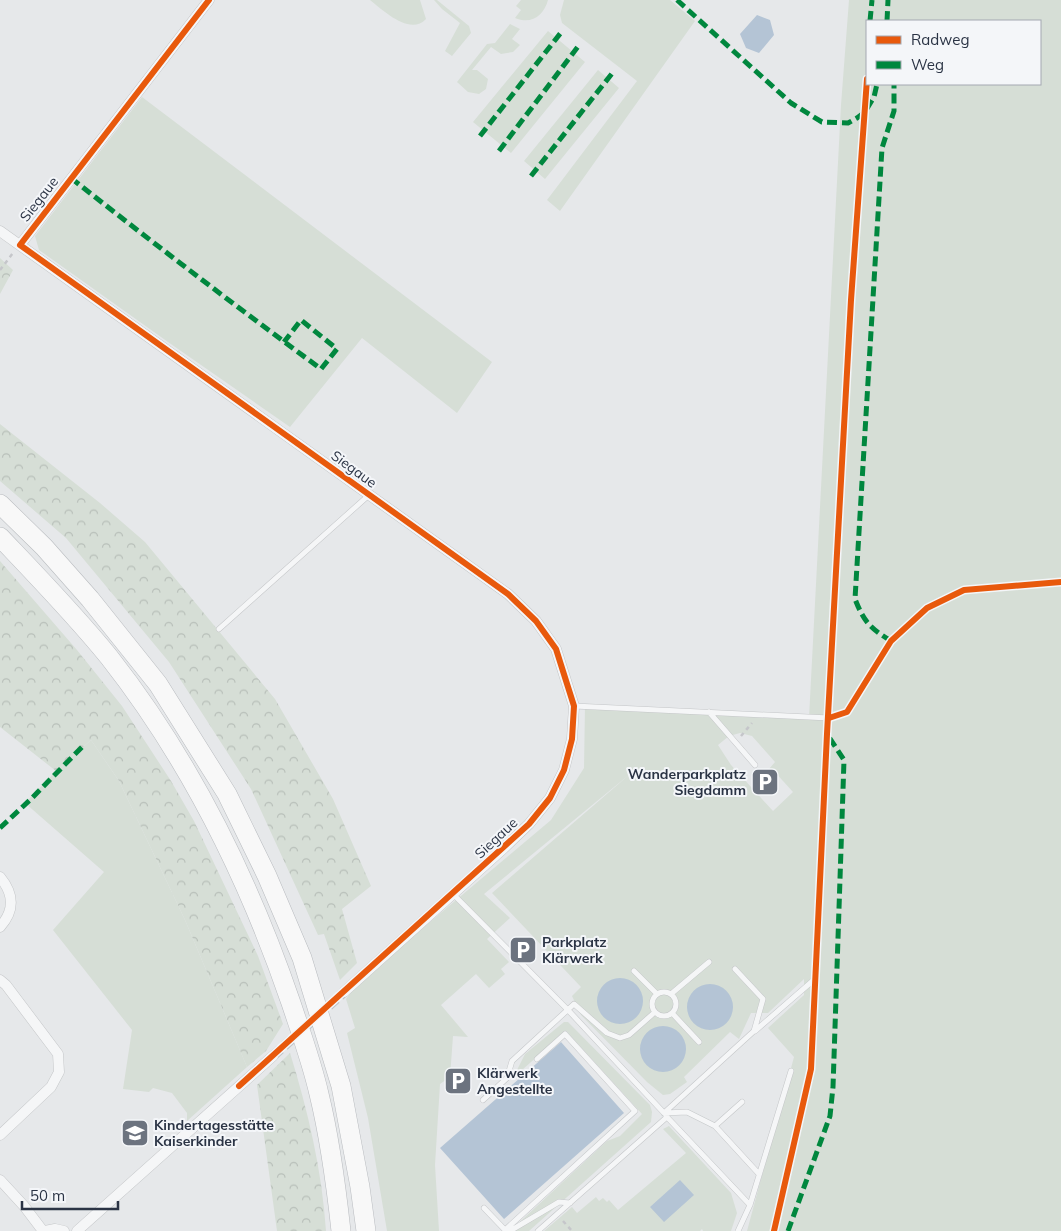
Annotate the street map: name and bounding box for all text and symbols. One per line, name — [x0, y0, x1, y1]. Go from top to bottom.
legend — [866, 20, 1041, 85]
text: Radweg — [911, 30, 969, 49]
text: Weg — [911, 55, 944, 74]
street label: Siegaue — [16, 173, 62, 225]
street label: Siegaue — [328, 446, 380, 492]
place label: Wanderparkplatz Siegdamm — [628, 765, 746, 799]
parking icon: Wanderparkplatz Siegdamm — [750, 767, 780, 797]
street label: Siegaue — [471, 814, 521, 862]
place label: Parkplatz Klärwerk — [542, 933, 607, 967]
parking icon: Parkplatz Klärwerk — [508, 935, 538, 965]
place label: Klärwerk Angestellte — [477, 1064, 553, 1098]
parking icon: Klärwerk Angestellte — [443, 1066, 473, 1096]
place label: Kindertagesstätte Kaiserkinder — [154, 1116, 274, 1150]
school or university icon: Kindertagesstätte Kaiserkinder — [120, 1118, 150, 1148]
scale bar — [22, 1178, 119, 1210]
text: 50 m — [30, 1186, 65, 1205]

